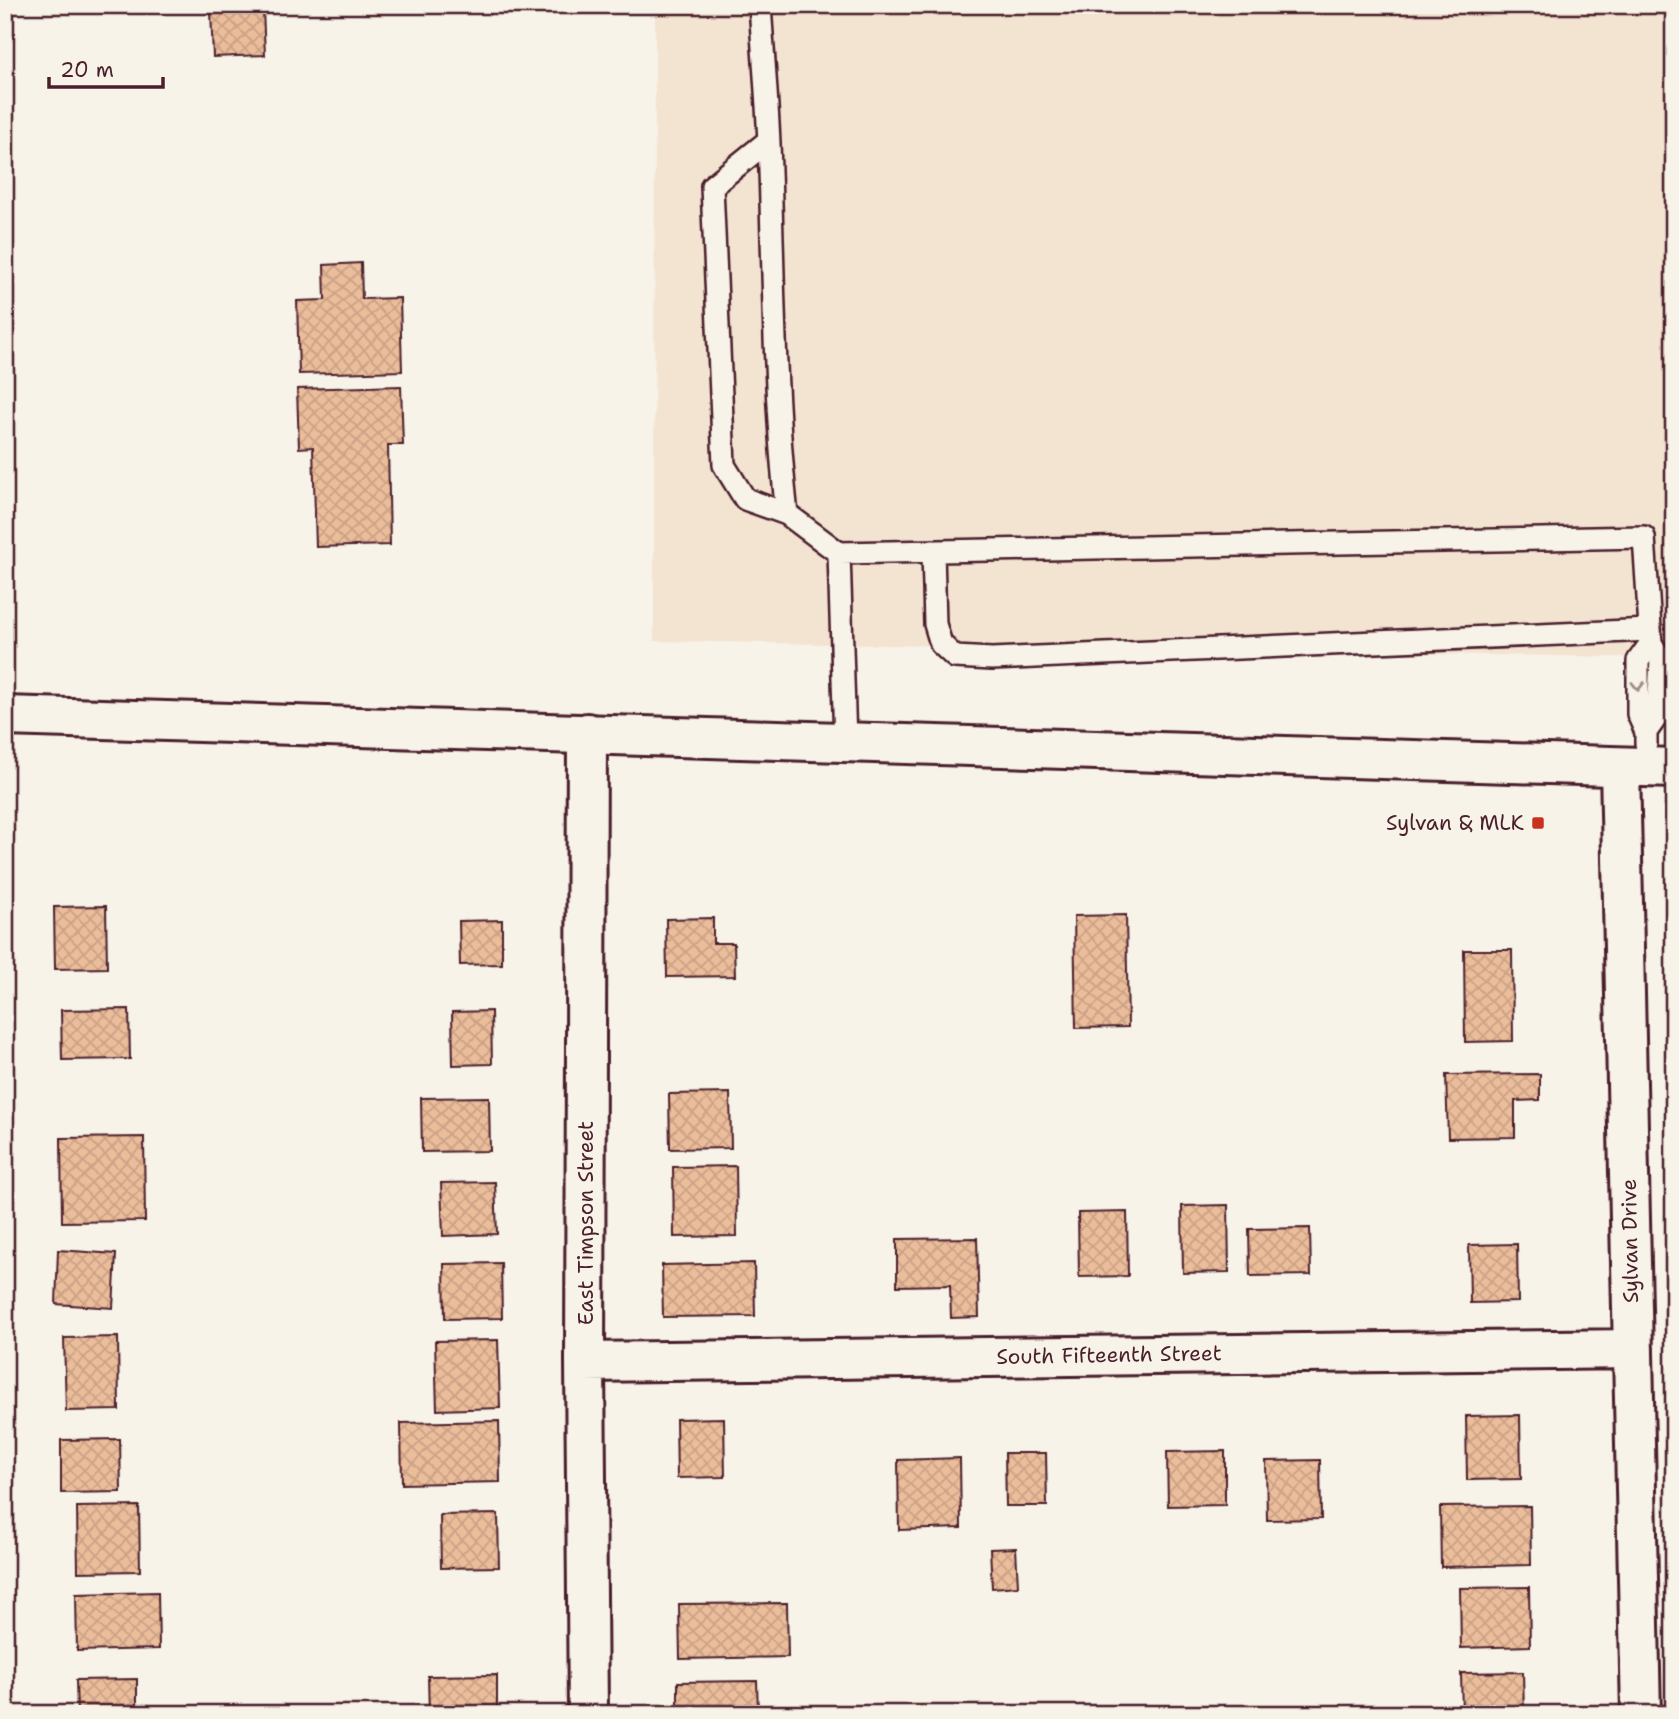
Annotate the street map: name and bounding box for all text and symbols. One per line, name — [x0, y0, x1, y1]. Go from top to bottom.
scale bar — [49, 46, 163, 90]
text: 20 m — [60, 56, 114, 84]
one-way arrow — [1630, 681, 1646, 692]
place label: Sylvan & MLK — [1386, 809, 1524, 837]
marker: Sylvan & MLK — [1530, 815, 1546, 831]
street label: East Timpson Street — [572, 1121, 600, 1325]
street label: Sylvan Drive — [1615, 1179, 1645, 1303]
street label: South Fifteenth Street — [996, 1339, 1222, 1371]

